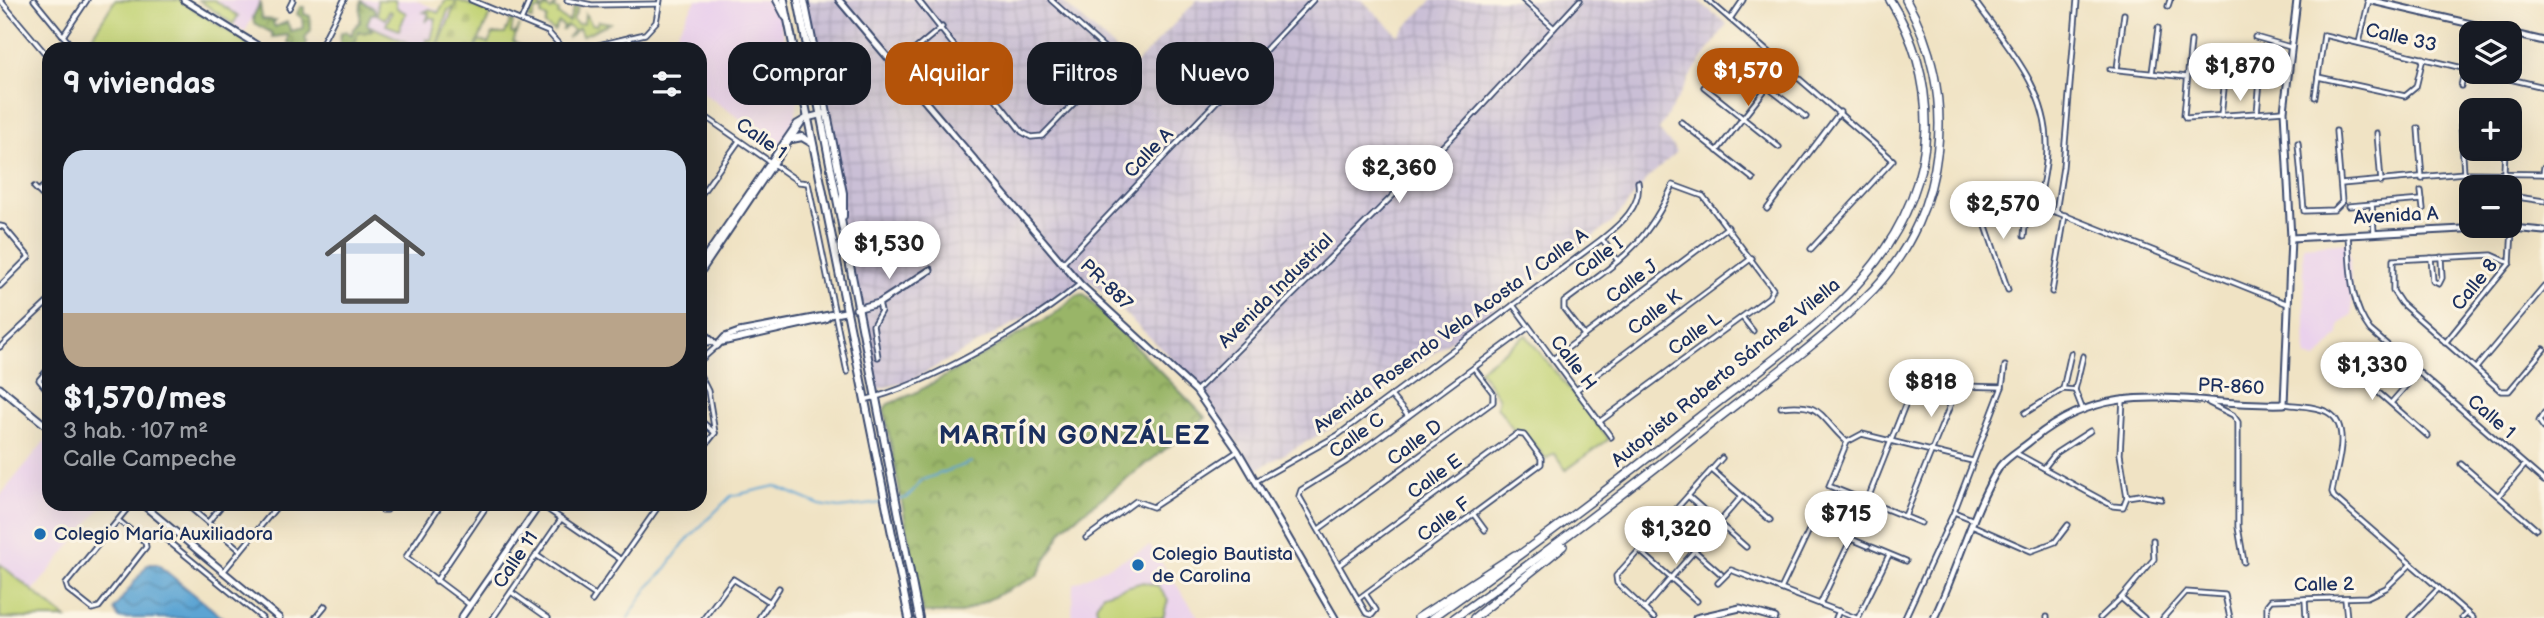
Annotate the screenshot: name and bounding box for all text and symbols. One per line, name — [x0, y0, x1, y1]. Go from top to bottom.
street label: Calle 33 — [2363, 19, 2439, 57]
map controls — [2459, 21, 2522, 238]
button: layers — [2459, 21, 2522, 84]
chip: Comprar — [728, 42, 871, 105]
chip: Alquilar — [885, 42, 1013, 105]
chip: Filtros — [1027, 42, 1142, 105]
chip: Nuevo — [1156, 42, 1274, 105]
pin: $1,870 — [2183, 43, 2297, 103]
pin: $1,570 — [1691, 48, 1805, 108]
text: $1,870 — [2205, 52, 2275, 80]
text: $1,570 — [1713, 57, 1783, 85]
icon: filters — [648, 65, 686, 103]
text: 9 viviendas — [63, 66, 215, 102]
button: + — [2459, 98, 2522, 161]
street label: Calle 1 — [731, 113, 791, 165]
street label: Calle A — [1120, 123, 1179, 183]
pin: $2,360 — [1342, 146, 1456, 205]
text: $2,360 — [1361, 154, 1437, 182]
button: − — [2459, 175, 2522, 238]
pin: $2,570 — [1946, 182, 2060, 241]
text: $2,570 — [1966, 190, 2040, 218]
icon: home — [312, 196, 438, 322]
street label: Avenida A — [2353, 202, 2439, 230]
pin: $1,530 — [832, 222, 946, 281]
street label: Avenida Rosendo Vela Acosta / Calle A — [1309, 223, 1593, 438]
street label: Avenida Industrial — [1214, 229, 1338, 353]
text: $1,530 — [854, 230, 924, 258]
street label: Calle I — [1570, 232, 1628, 284]
street label: Calle 8 — [2447, 254, 2503, 316]
street label: PR-887 — [1075, 255, 1137, 316]
street label: Calle J — [1602, 255, 1663, 309]
street label: Autopista Roberto Sánchez Vilella — [1607, 274, 1845, 472]
street label: Calle K — [1624, 285, 1687, 341]
street label: Calle L — [1664, 307, 1726, 361]
street label: Calle H — [1545, 331, 1601, 395]
pin: $1,330 — [2315, 342, 2429, 402]
text: $1,330 — [2336, 351, 2408, 379]
pin: $818 — [1890, 360, 1972, 419]
text: $818 — [1905, 368, 1957, 396]
street label: PR-860 — [2197, 374, 2265, 400]
text: $1,570/mes — [63, 381, 226, 417]
street label: Calle 1 — [2462, 390, 2520, 444]
street label: Calle C — [1325, 408, 1389, 464]
street label: Calle D — [1383, 415, 1447, 471]
text: 3 hab. · 107 m² — [63, 417, 208, 445]
district label: MARTÍN GONZÁLEZ — [939, 418, 1211, 452]
text: Calle Campeche — [63, 445, 236, 473]
street label: Calle E — [1403, 450, 1467, 504]
pin: $715 — [1805, 491, 1887, 551]
street label: Calle F — [1413, 492, 1476, 547]
text: $715 — [1821, 500, 1871, 528]
pin: $1,320 — [1619, 506, 1733, 566]
text: $1,320 — [1640, 515, 1712, 543]
place label: Colegio María Auxiliadora — [54, 523, 273, 546]
marker: Colegio María Auxiliadora — [32, 526, 48, 542]
street label: Calle 11 — [489, 527, 543, 593]
place label: Colegio Bautista de Carolina — [1152, 543, 1293, 588]
marker: Colegio Bautista de Carolina — [1130, 557, 1146, 573]
street label: Calle 2 — [2294, 573, 2355, 597]

